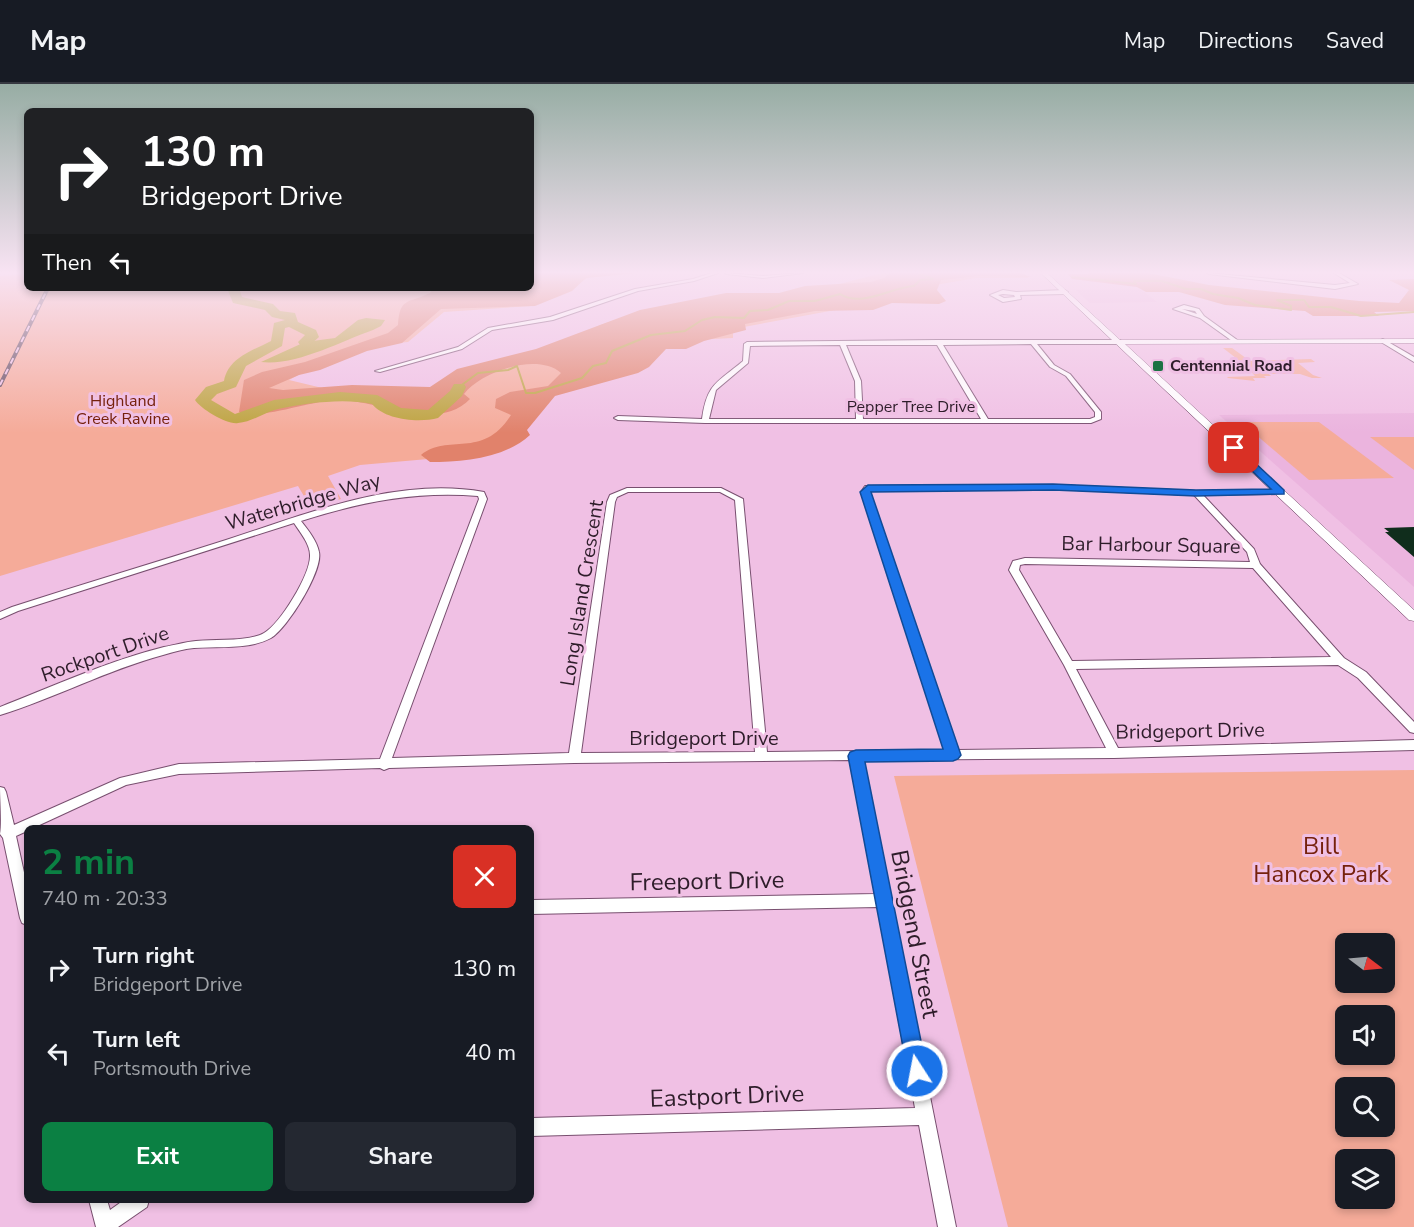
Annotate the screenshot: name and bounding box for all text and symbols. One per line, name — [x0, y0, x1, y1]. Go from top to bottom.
text: Map — [30, 22, 86, 60]
text: Map — [1124, 27, 1165, 55]
text: Directions — [1198, 27, 1293, 55]
text: Saved — [1326, 27, 1384, 55]
text: 130 m — [141, 124, 265, 181]
icon: right — [42, 132, 120, 210]
text: Bridgeport Drive — [141, 178, 343, 215]
icon: left — [104, 246, 137, 279]
text: Then — [42, 248, 92, 278]
place label: Centennial Road — [1170, 355, 1292, 377]
marker: Centennial Road — [1151, 359, 1165, 373]
park label: Highland Creek Ravine — [76, 390, 170, 430]
street label: Pepper Tree Drive — [847, 396, 975, 418]
pin — [1208, 422, 1259, 473]
icon: arrive — [1217, 431, 1250, 464]
street label: Waterbridge Way — [222, 467, 385, 537]
street label: Long Island Crescent — [554, 497, 610, 688]
street label: Bar Harbour Square — [1061, 530, 1241, 560]
street label: Rockport Drive — [37, 619, 173, 689]
street label: Bridgeport Drive — [1115, 716, 1265, 746]
street label: Bridgeport Drive — [629, 725, 779, 752]
park label: Bill Hancox Park — [1253, 830, 1390, 890]
text: 2 min — [42, 838, 135, 887]
button: close — [453, 845, 516, 908]
street label: Bridgend Street — [883, 847, 947, 1021]
street label: Freeport Drive — [629, 864, 785, 898]
text: 740 m · 20:33 — [42, 885, 168, 912]
north arrow — [1335, 933, 1395, 993]
map controls — [1335, 933, 1395, 1209]
text: Turn right — [93, 941, 194, 971]
icon: right — [42, 953, 75, 986]
text: 130 m — [452, 954, 516, 984]
text: Bridgeport Drive — [93, 971, 242, 998]
button: sound — [1335, 1005, 1395, 1065]
text: Turn left — [93, 1025, 180, 1055]
icon: left — [42, 1037, 75, 1070]
text: 40 m — [465, 1038, 516, 1068]
position arrow — [885, 1039, 949, 1103]
text: Portsmouth Drive — [93, 1055, 251, 1082]
street label: Eastport Drive — [649, 1077, 805, 1115]
button: search — [1335, 1077, 1395, 1137]
button: Exit — [42, 1122, 273, 1191]
button: Share — [285, 1122, 516, 1191]
button: layers — [1335, 1149, 1395, 1209]

